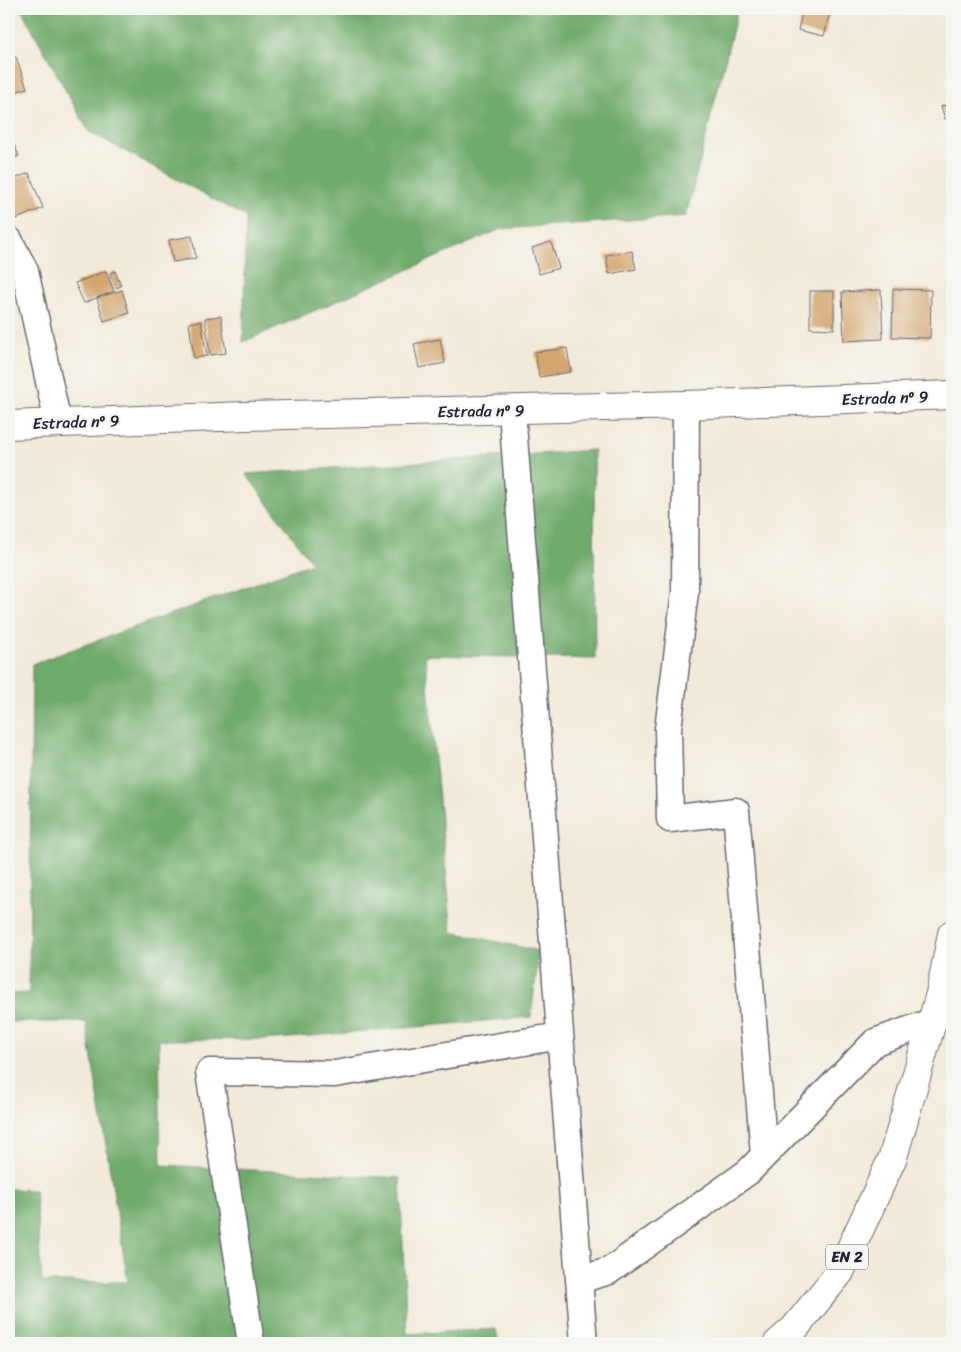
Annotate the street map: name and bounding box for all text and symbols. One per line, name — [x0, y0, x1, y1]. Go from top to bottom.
street label: Estrada nº 9 — [841, 382, 929, 414]
street label: Estrada nº 9 — [437, 396, 525, 426]
street label: Estrada nº 9 — [32, 406, 120, 438]
road number: EN 2 — [826, 1244, 868, 1270]

